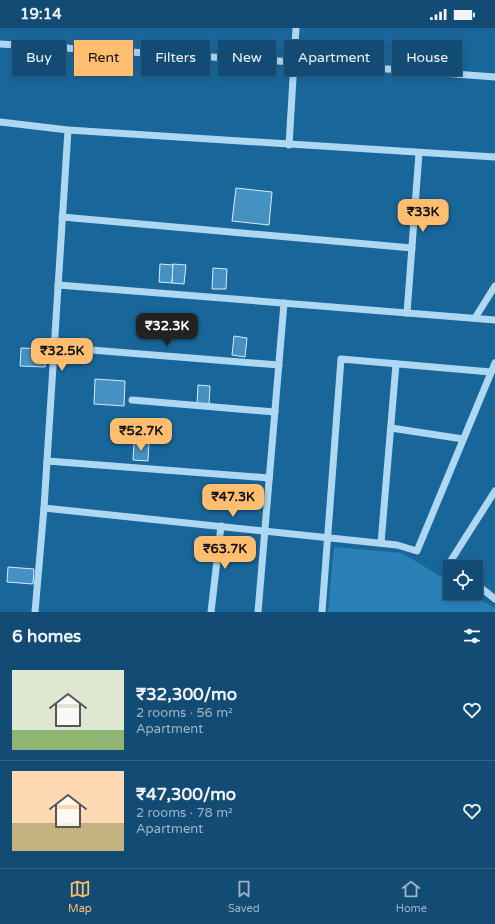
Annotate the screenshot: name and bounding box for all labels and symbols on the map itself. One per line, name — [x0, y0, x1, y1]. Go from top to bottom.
pin: ₹33K — [399, 199, 447, 233]
pin: ₹32.3K — [134, 313, 200, 347]
pin: ₹32.5K — [29, 338, 95, 372]
pin: ₹52.7K — [108, 418, 174, 452]
pin: ₹47.3K — [200, 484, 266, 518]
pin: ₹63.7K — [192, 536, 258, 570]

